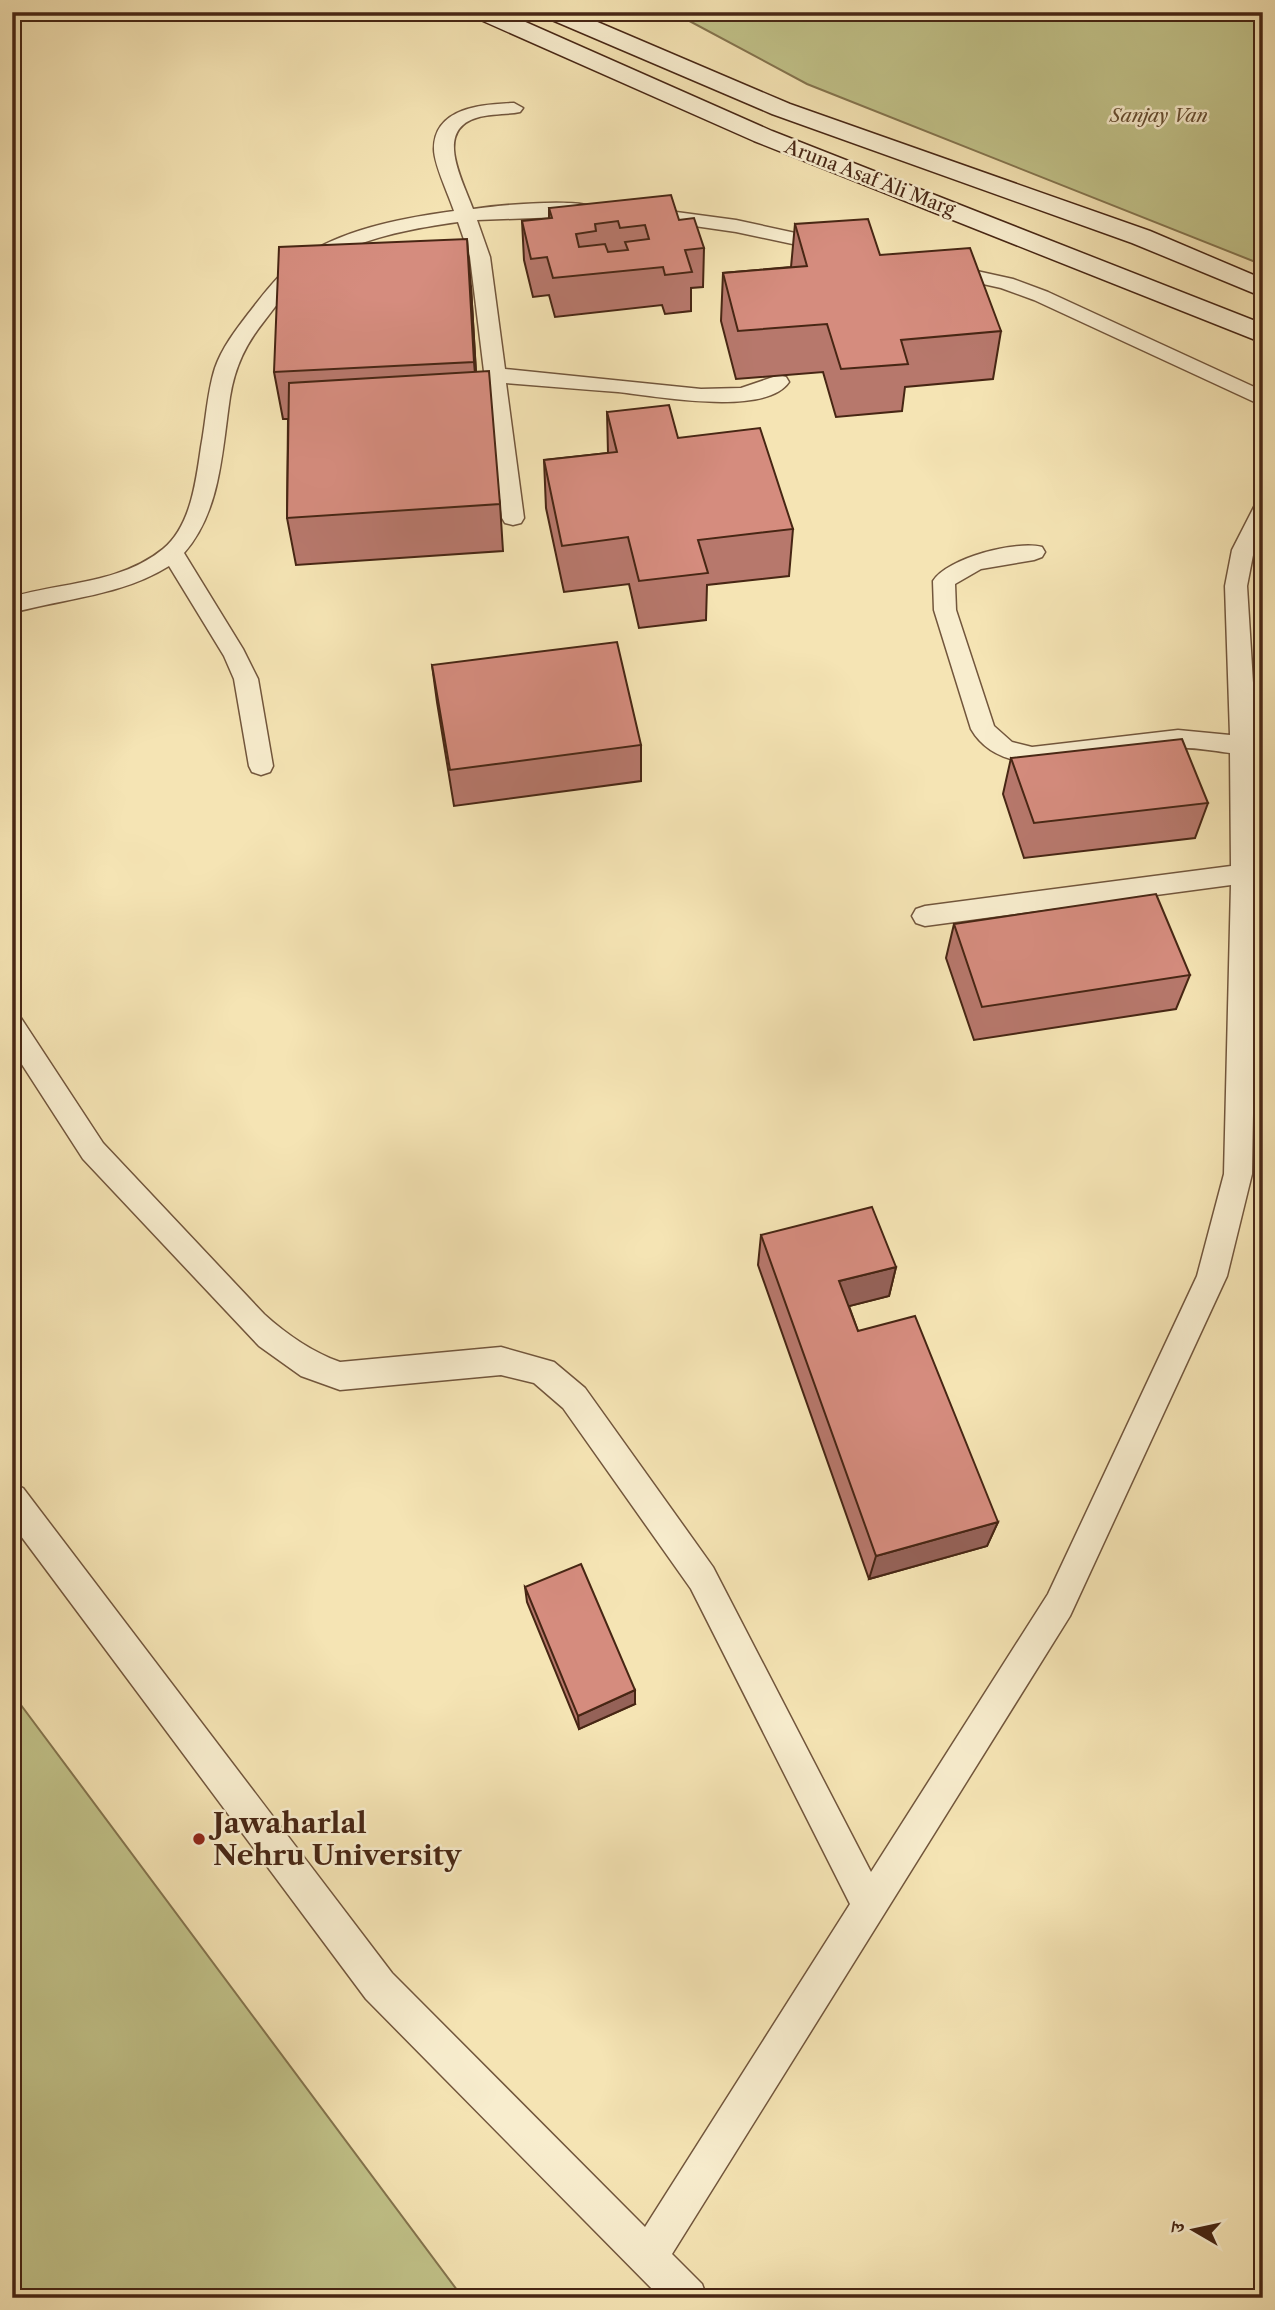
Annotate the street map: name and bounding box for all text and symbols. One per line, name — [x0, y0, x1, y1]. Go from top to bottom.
park label: Sanjay Van — [1109, 104, 1208, 127]
street label: Aruna Asaf Ali Marg — [781, 135, 959, 221]
place label: Jawaharlal Nehru University — [208, 1806, 462, 1872]
marker: Jawaharlal Nehru University — [191, 1831, 207, 1847]
north arrow — [1160, 2194, 1230, 2264]
text: उ — [1165, 2220, 1190, 2236]

